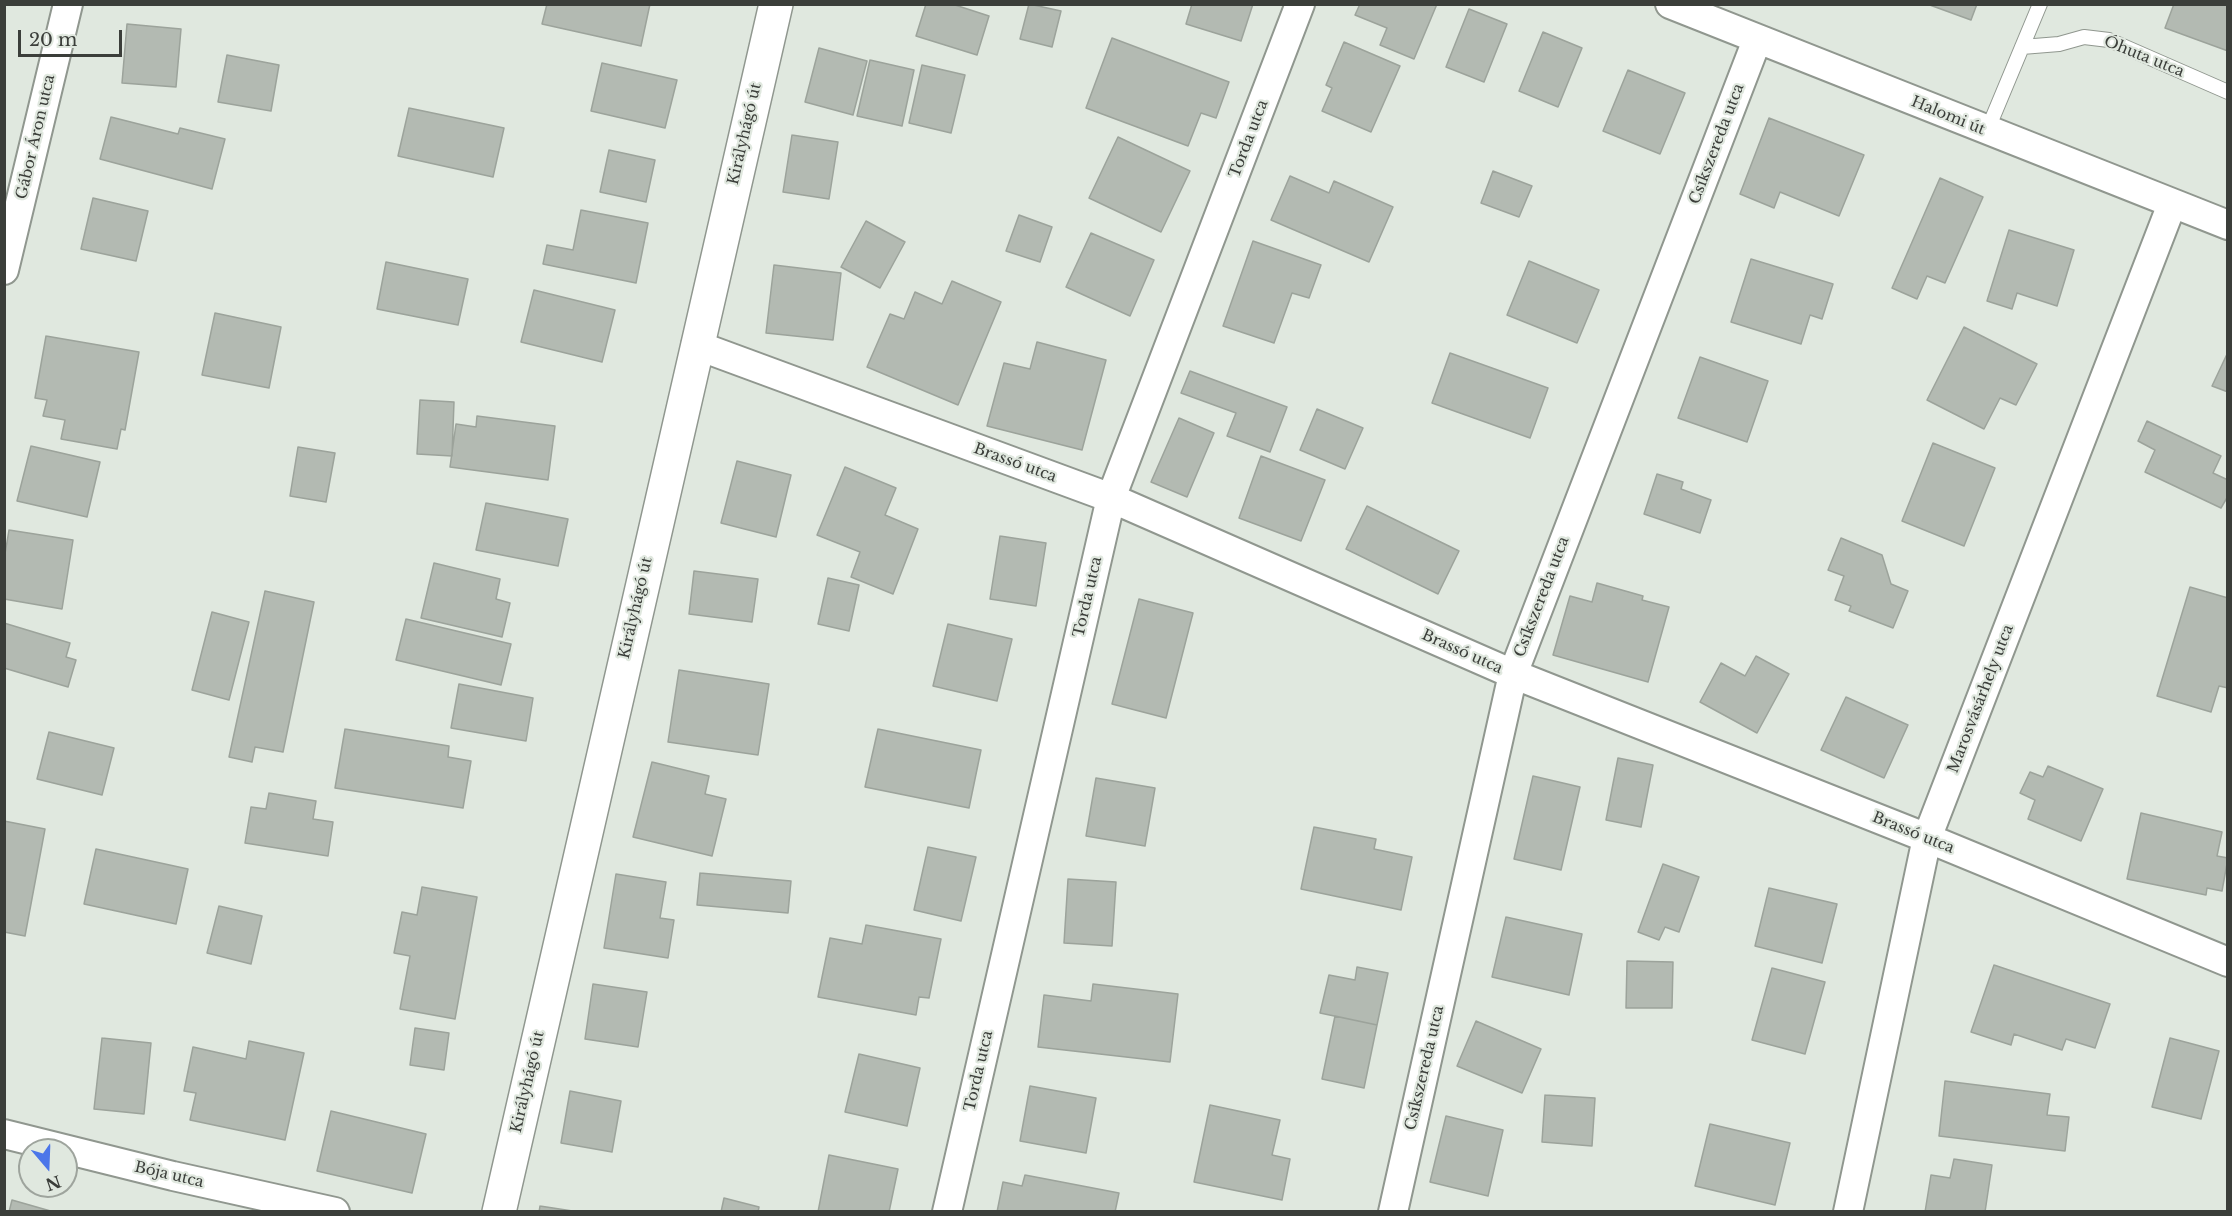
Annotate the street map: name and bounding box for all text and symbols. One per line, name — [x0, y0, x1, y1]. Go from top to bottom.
scale bar — [21, 18, 124, 56]
text: 20 m — [29, 29, 77, 51]
street label: Óhuta utca — [2101, 33, 2187, 81]
street label: Gábor Áron utca — [13, 73, 59, 201]
street label: Királyhágó út — [725, 81, 765, 187]
street label: Csíkszereda utca — [1686, 81, 1748, 207]
street label: Halomi út — [1908, 93, 1988, 139]
street label: Torda utca — [1226, 97, 1272, 181]
street label: Brassó utca — [971, 440, 1059, 486]
street label: Csíkszereda utca — [1511, 534, 1573, 660]
street label: Királyhágó út — [616, 555, 656, 661]
street label: Torda utca — [1070, 555, 1106, 639]
street label: Marosvásárhely utca — [1944, 622, 2018, 776]
street label: Brassó utca — [1419, 626, 1505, 678]
street label: Brassó utca — [1869, 808, 1957, 858]
street label: Csíkszereda utca — [1402, 1004, 1448, 1132]
street label: Királyhágó út — [508, 1029, 548, 1135]
street label: Torda utca — [961, 1029, 997, 1113]
north arrow — [18, 1138, 78, 1198]
street label: Bója utca — [133, 1158, 205, 1192]
text: N — [43, 1171, 64, 1195]

